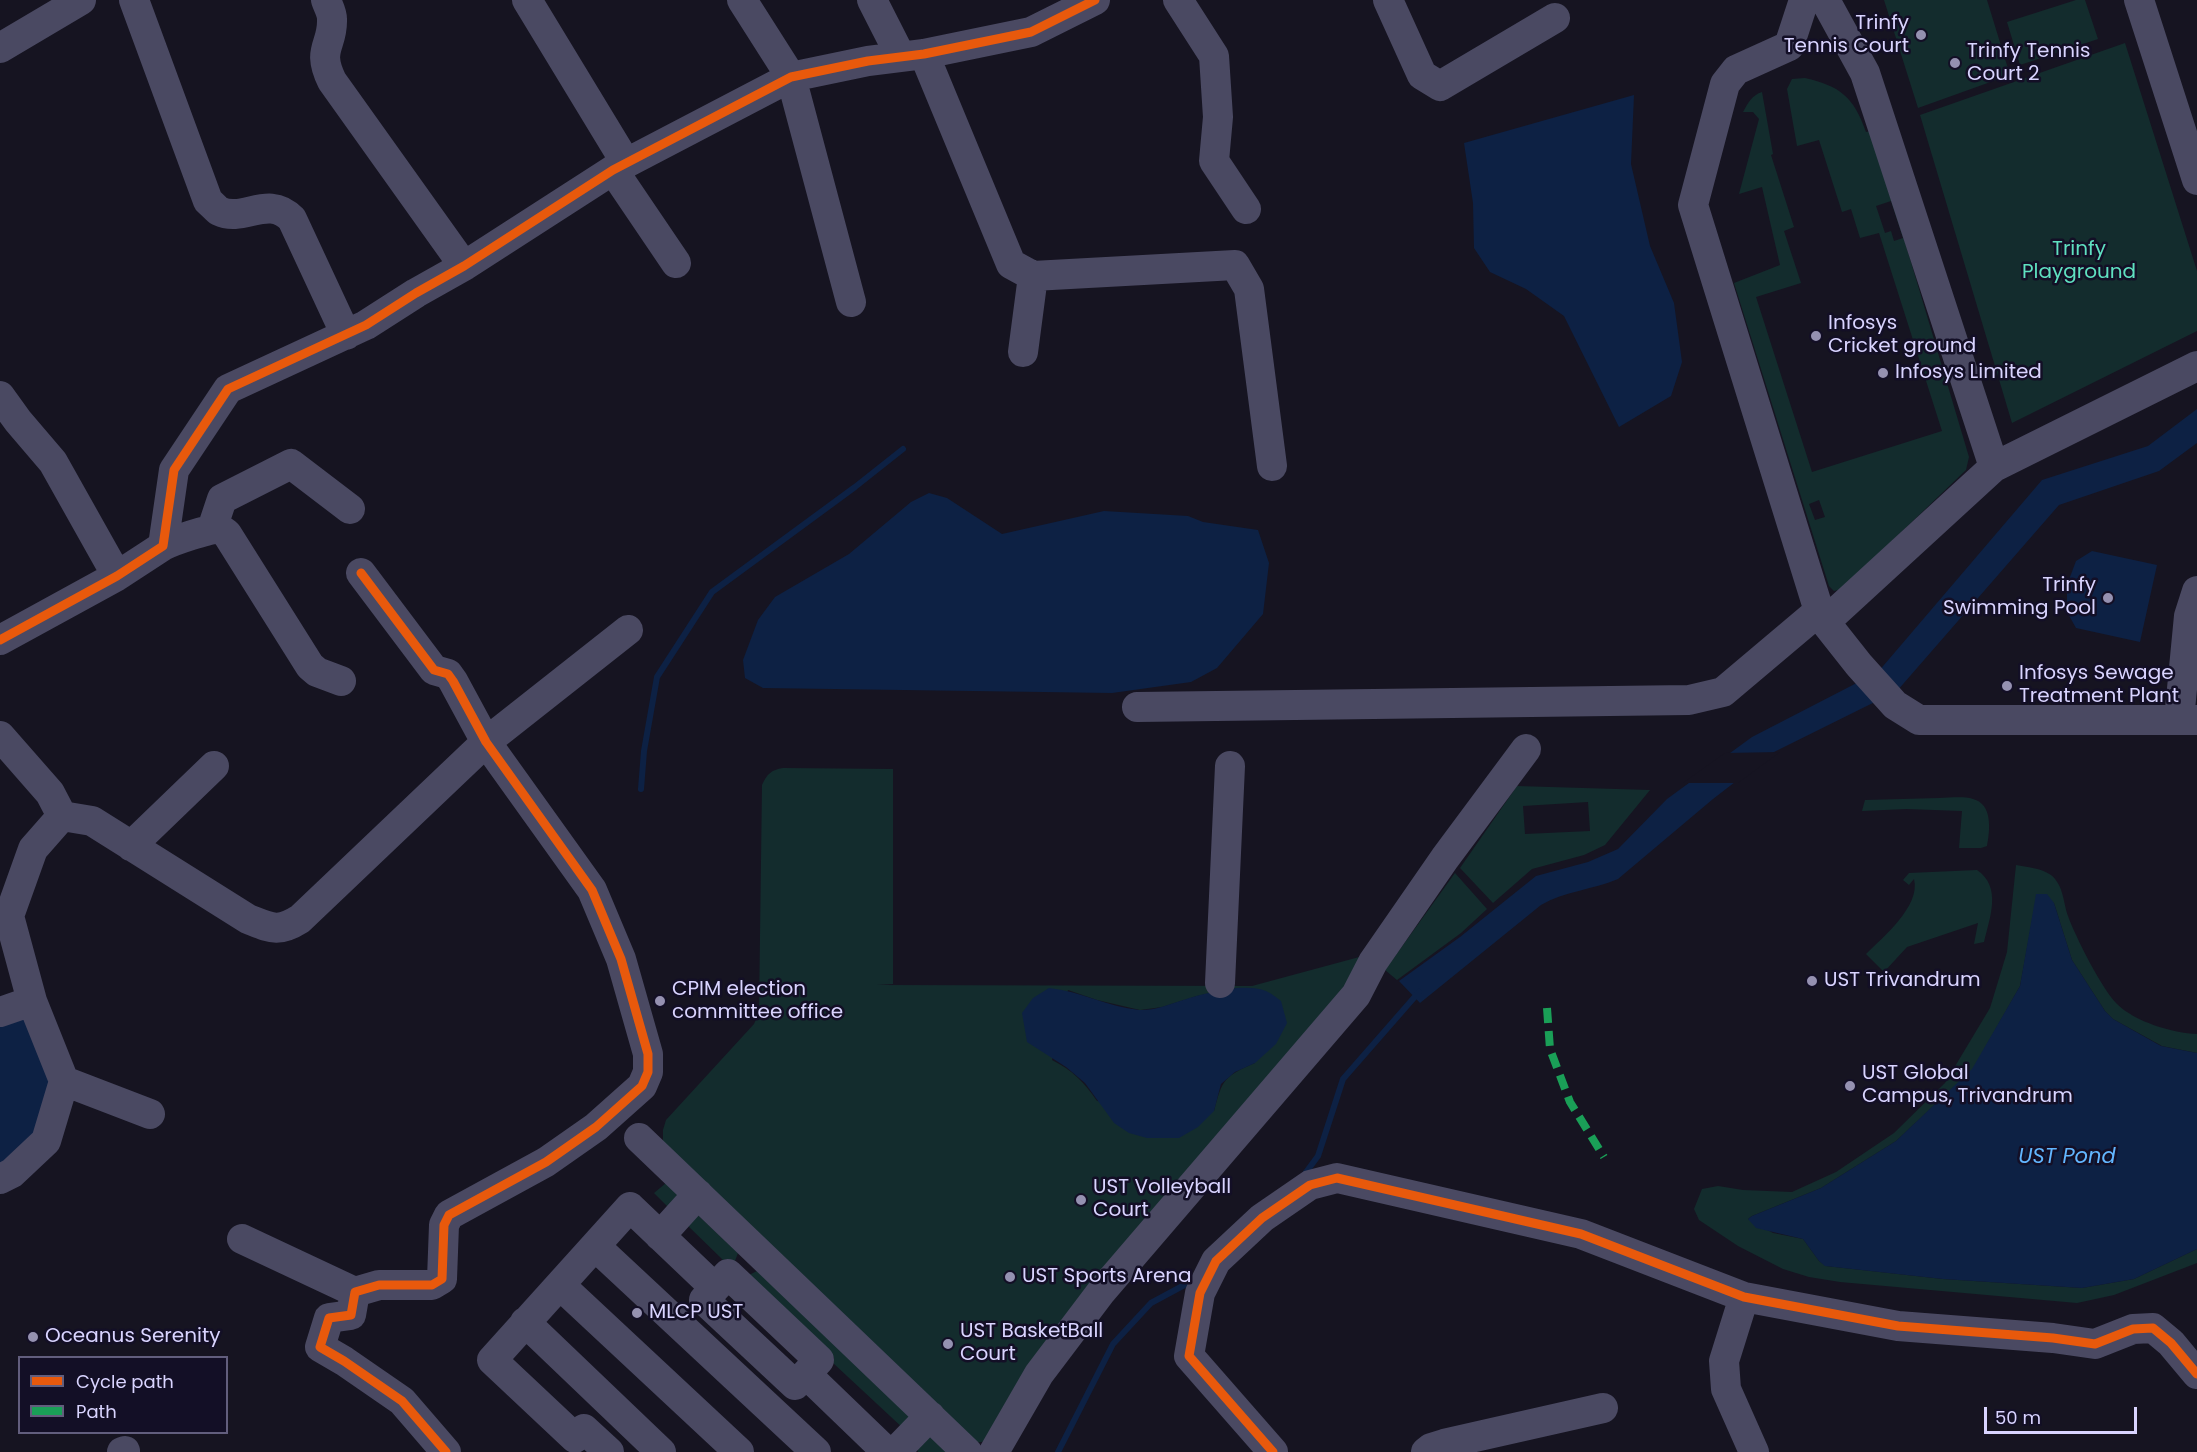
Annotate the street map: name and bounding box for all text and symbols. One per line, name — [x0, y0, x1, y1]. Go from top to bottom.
place label: Trinfy Tennis Court — [1784, 12, 1909, 59]
marker: Trinfy Tennis Court — [1914, 28, 1928, 42]
place label: Trinfy Tennis Court 2 — [1967, 40, 2090, 87]
marker: Trinfy Tennis Court 2 — [1948, 56, 1962, 70]
park label: Trinfy Playground — [2022, 238, 2136, 285]
place label: Infosys Cricket ground — [1828, 312, 1976, 359]
marker: Infosys Cricket ground — [1809, 329, 1823, 343]
place label: Infosys Limited — [1895, 361, 2042, 385]
marker: Infosys Limited — [1876, 366, 1890, 380]
place label: Trinfy Swimming Pool — [1943, 574, 2096, 621]
marker: Trinfy Swimming Pool — [2101, 591, 2115, 605]
place label: Infosys Sewage Treatment Plant — [2019, 662, 2179, 709]
marker: Infosys Sewage Treatment Plant — [2000, 679, 2014, 693]
place label: UST Trivandrum — [1824, 969, 1981, 993]
marker: UST Trivandrum — [1805, 974, 1819, 988]
place label: CPIM election committee office — [672, 978, 843, 1025]
marker: CPIM election committee office — [653, 994, 667, 1008]
place label: UST Global Campus, Trivandrum — [1862, 1062, 2073, 1109]
marker: UST Global Campus, Trivandrum — [1843, 1079, 1857, 1093]
water label: UST Pond — [2018, 1145, 2116, 1171]
place label: UST Volleyball Court — [1093, 1176, 1231, 1223]
marker: UST Volleyball Court — [1074, 1193, 1088, 1207]
place label: UST Sports Arena — [1022, 1265, 1192, 1289]
marker: UST Sports Arena — [1003, 1270, 1017, 1284]
place label: MLCP UST — [649, 1301, 743, 1325]
marker: MLCP UST — [630, 1306, 644, 1320]
place label: UST BasketBall Court — [960, 1320, 1103, 1367]
place label: Oceanus Serenity — [45, 1325, 220, 1349]
marker: Oceanus Serenity — [26, 1330, 40, 1344]
marker: UST BasketBall Court — [941, 1337, 955, 1351]
legend — [18, 1356, 228, 1434]
text: Cycle path — [76, 1369, 174, 1394]
scale bar — [1987, 1395, 2140, 1433]
text: Path — [76, 1399, 117, 1424]
text: 50 m — [1995, 1405, 2041, 1430]

